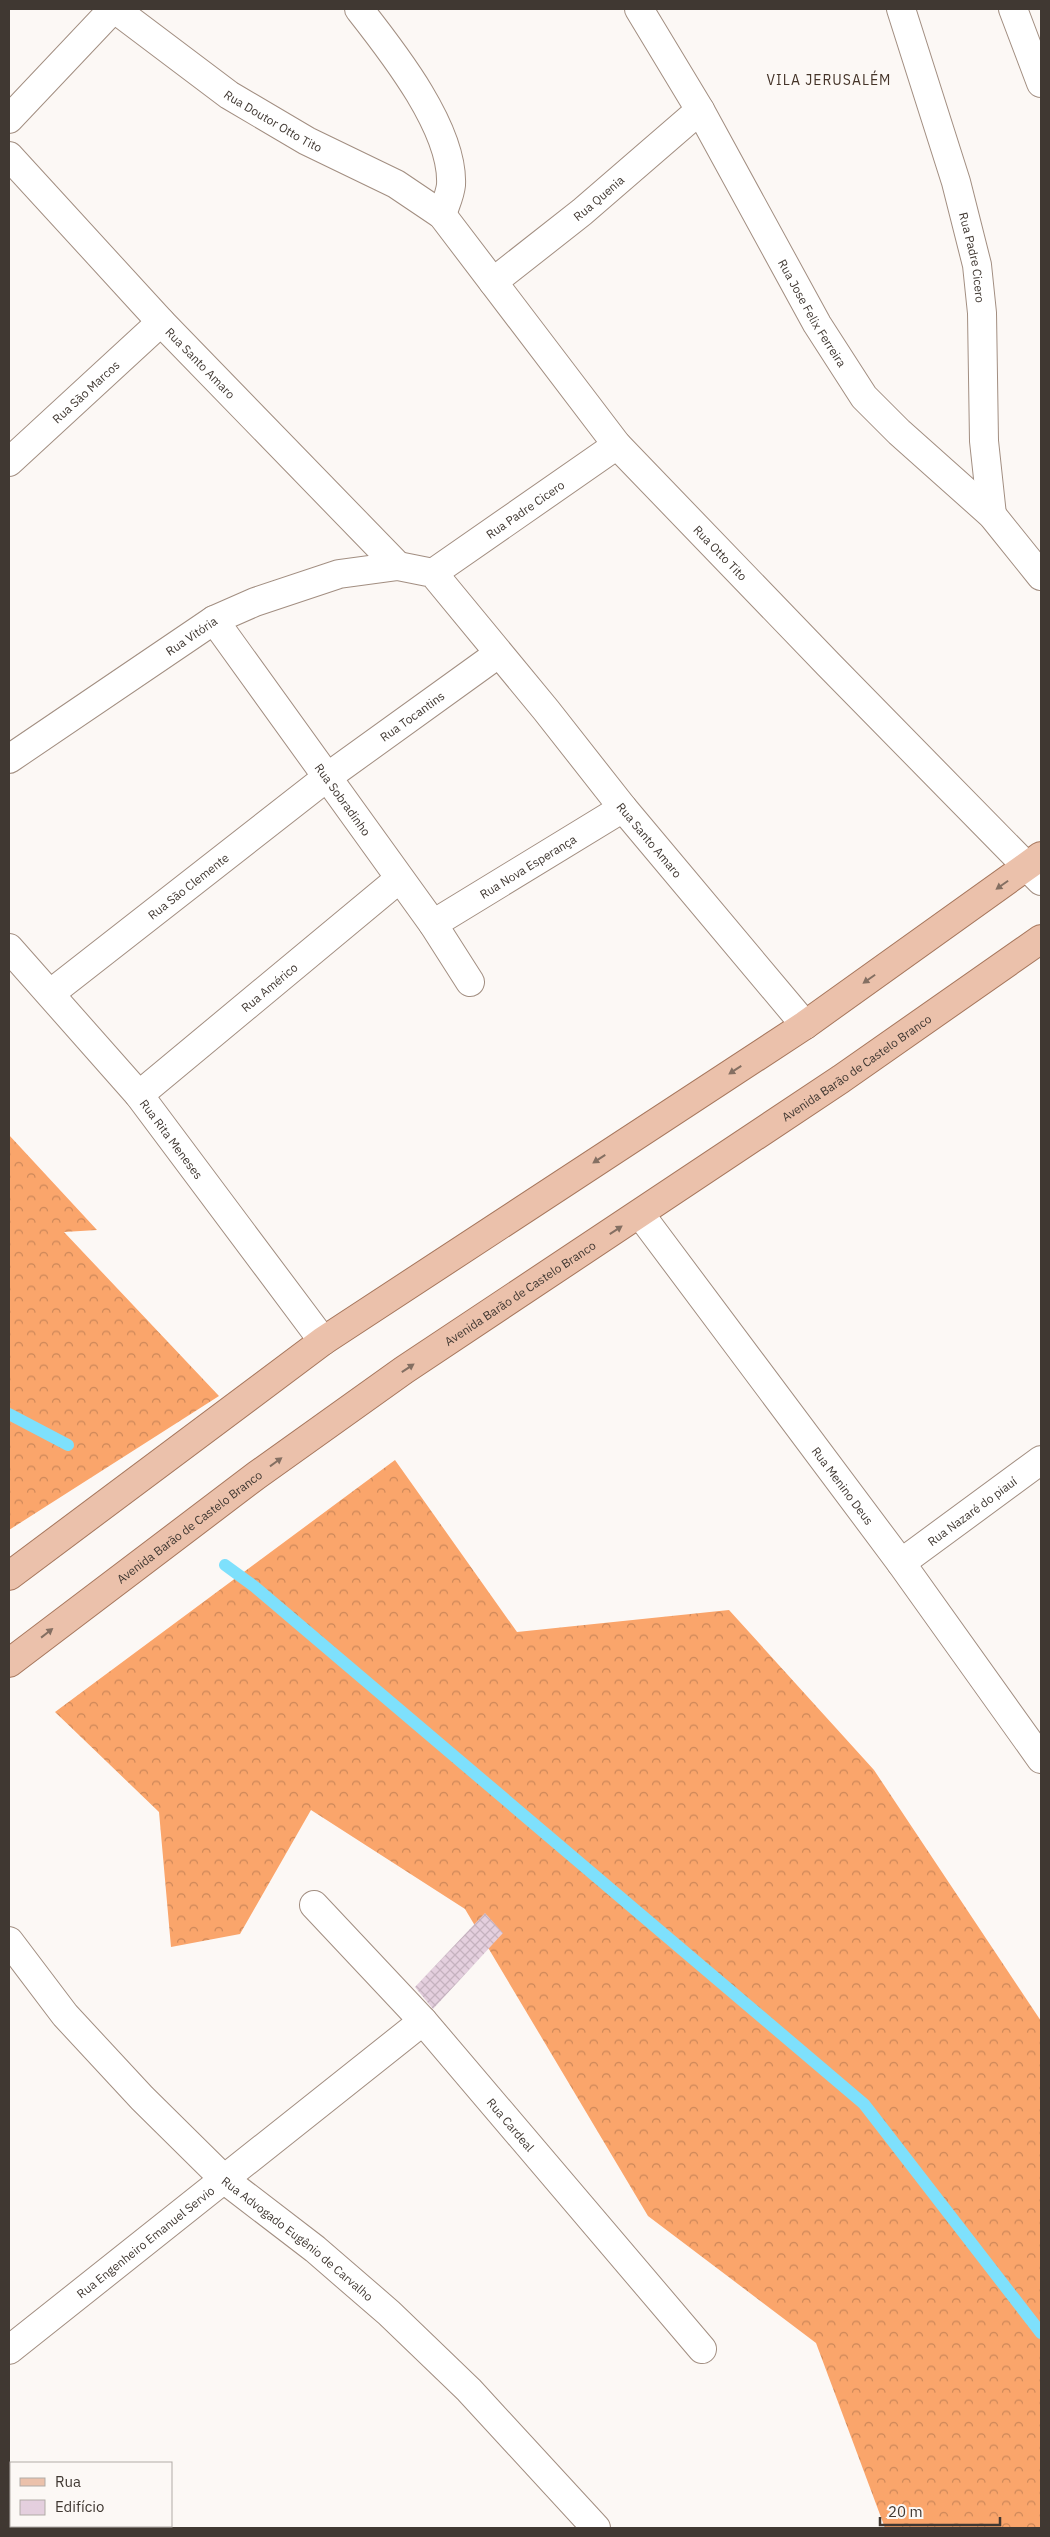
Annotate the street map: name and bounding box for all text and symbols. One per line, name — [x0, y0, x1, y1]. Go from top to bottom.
district label: VILA JERUSALÉM — [767, 70, 891, 89]
street label: Rua Doutor Otto Tito — [221, 87, 325, 155]
street label: Rua Quenia — [570, 171, 627, 224]
street label: Rua Padre Cicero — [956, 211, 988, 304]
street label: Rua Jose Felix Ferreira — [775, 256, 850, 370]
street label: Rua Santo Amaro — [163, 324, 239, 402]
street label: Rua São Marcos — [49, 357, 122, 426]
street label: Rua Padre Cicero — [483, 476, 567, 542]
street label: Rua Otto Tito — [691, 522, 751, 583]
street label: Rua Vitória — [163, 612, 220, 658]
street label: Rua Tocantins — [377, 688, 447, 744]
street label: Rua Sobradinho — [312, 760, 374, 839]
street label: Rua Santo Amaro — [614, 799, 686, 881]
street label: Rua Nova Esperança — [477, 831, 579, 901]
street label: Rua São Clemente — [145, 849, 232, 922]
one-way arrow — [995, 880, 1009, 890]
street label: Rua Américo — [238, 959, 300, 1015]
one-way arrow — [862, 974, 876, 984]
street label: Avenida Barão de Castelo Branco — [779, 1011, 934, 1124]
one-way arrow — [728, 1066, 741, 1075]
street label: Rua Rita Meneses — [137, 1096, 207, 1182]
one-way arrow — [592, 1154, 605, 1164]
one-way arrow — [610, 1225, 623, 1235]
street label: Avenida Barão de Castelo Branco — [441, 1237, 598, 1349]
one-way arrow — [401, 1363, 414, 1373]
street label: Rua Menino Deus — [809, 1443, 877, 1528]
one-way arrow — [269, 1457, 282, 1467]
street label: Avenida Barão de Castelo Branco — [113, 1466, 265, 1586]
street label: Rua Nazaré do piauí — [924, 1473, 1020, 1549]
one-way arrow — [40, 1628, 54, 1638]
street label: Rua Cardeal — [484, 2095, 538, 2154]
street label: Rua Advogado Eugênio de Carvalho — [219, 2173, 377, 2304]
street label: Rua Engenheiro Emanuel Servio — [73, 2182, 217, 2301]
legend — [10, 2462, 172, 2527]
text: Rua — [55, 2472, 81, 2491]
scale bar — [880, 2494, 1000, 2526]
text: Edifício — [55, 2497, 104, 2516]
text: 20 m — [888, 2502, 923, 2521]

